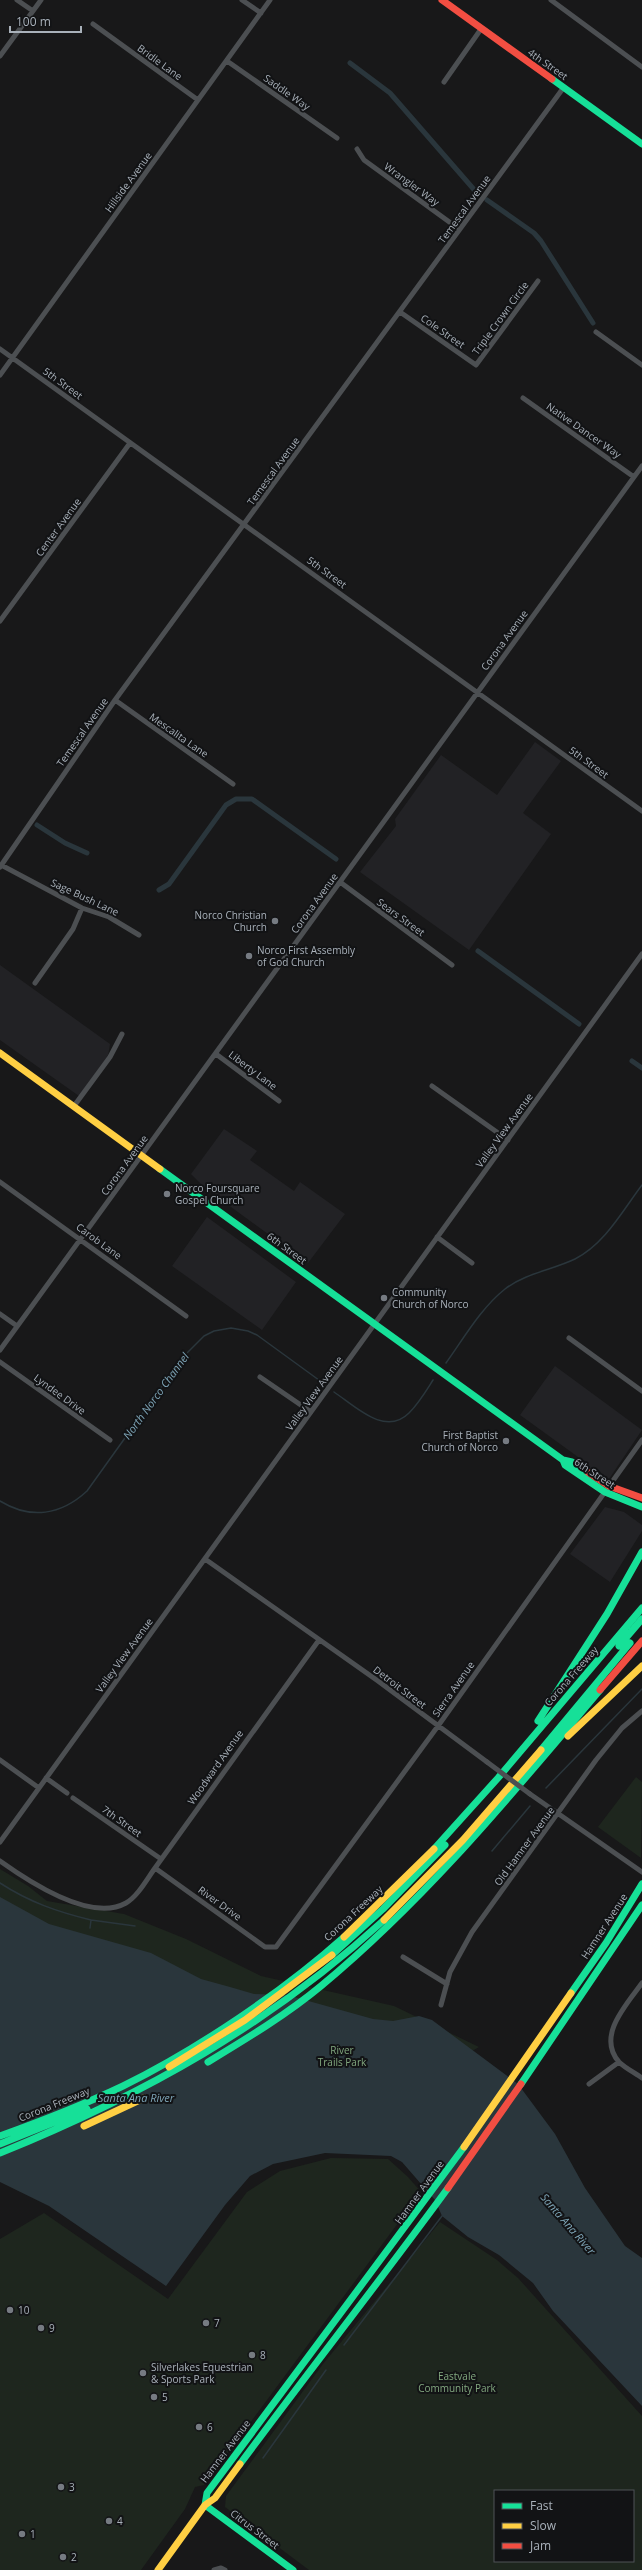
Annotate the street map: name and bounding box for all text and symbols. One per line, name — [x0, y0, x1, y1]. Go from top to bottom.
scale bar — [10, 8, 81, 34]
text: 100 m — [16, 13, 51, 30]
street label: Bridle Lane — [135, 41, 186, 83]
street label: 4th Street — [525, 45, 571, 83]
street label: Saddle Way — [261, 71, 314, 114]
street label: Hillside Avenue — [101, 149, 155, 215]
street label: Wrangler Way — [382, 159, 443, 209]
street label: Temescal Avenue — [435, 172, 494, 246]
street label: Triple Crown Circle — [469, 278, 532, 358]
street label: Cole Street — [418, 311, 468, 352]
street label: 5th Street — [40, 364, 86, 402]
street label: Native Dancer Way — [544, 399, 625, 462]
street label: Temescal Avenue — [244, 434, 303, 508]
street label: Center Avenue — [32, 495, 84, 559]
street label: 5th Street — [304, 553, 350, 591]
street label: Corona Avenue — [477, 607, 531, 673]
street label: Temescal Avenue — [53, 694, 111, 769]
street label: Mescalita Lane — [147, 709, 212, 761]
street label: 5th Street — [566, 743, 612, 781]
street label: Corona Avenue — [287, 870, 341, 936]
street label: Sage Bush Lane — [49, 875, 122, 919]
street label: Sears Street — [374, 895, 428, 939]
place label: Norco Christian Church — [194, 908, 267, 934]
marker: Norco Christian Church — [270, 916, 280, 926]
place label: Norco First Assembly of God Church — [257, 943, 356, 969]
marker: Norco First Assembly of God Church — [244, 951, 254, 961]
street label: Liberty Lane — [226, 1047, 280, 1093]
street label: Valley View Avenue — [472, 1090, 536, 1170]
street label: Corona Avenue — [97, 1132, 151, 1198]
place label: Norco Foursquare Gospel Church — [175, 1181, 260, 1207]
marker: Norco Foursquare Gospel Church — [162, 1189, 172, 1199]
street label: Carob Lane — [73, 1220, 125, 1263]
street label: 6th Street — [264, 1229, 310, 1267]
place label: Community Church of Norco — [392, 1285, 469, 1311]
marker: Community Church of Norco — [379, 1293, 389, 1303]
water label: North Norco Channel — [119, 1349, 192, 1442]
street label: Valley View Avenue — [282, 1353, 346, 1433]
street label: Lyndee Drive — [31, 1370, 89, 1418]
place label: First Baptist Church of Norco — [421, 1428, 498, 1454]
marker: First Baptist Church of Norco — [501, 1436, 511, 1446]
street label: 6th Street — [572, 1455, 618, 1492]
street label: Valley View Avenue — [92, 1615, 156, 1695]
street label: Corona Freeway — [541, 1642, 602, 1709]
street label: Sierra Avenue — [429, 1658, 478, 1720]
street label: Detroit Street — [371, 1662, 430, 1712]
street label: Woodward Avenue — [184, 1727, 246, 1807]
street label: 7th Street — [99, 1802, 145, 1840]
street label: Old Hamner Avenue — [491, 1803, 558, 1888]
street label: Corona Freeway — [321, 1881, 386, 1944]
street label: River Drive — [195, 1883, 245, 1924]
street label: Hamner Avenue — [578, 1890, 631, 1961]
park label: River Trails Park — [318, 2043, 367, 2069]
street label: Corona Freeway — [16, 2083, 93, 2125]
water label: Santa Ana River — [98, 2090, 175, 2105]
street label: Hamner Avenue — [391, 2157, 447, 2227]
water label: Santa Ana River — [538, 2190, 600, 2258]
place label: 10 — [18, 2303, 30, 2317]
marker: 10 — [5, 2305, 15, 2315]
place label: 7 — [214, 2316, 220, 2330]
marker: 7 — [201, 2318, 211, 2328]
place label: 9 — [49, 2321, 55, 2335]
marker: 9 — [36, 2323, 46, 2333]
place label: 8 — [260, 2348, 266, 2362]
marker: 8 — [247, 2350, 257, 2360]
place label: Silverlakes Equestrian & Sports Park — [151, 2360, 253, 2386]
marker: Silverlakes Equestrian & Sports Park — [138, 2368, 148, 2378]
park label: Eastvale Community Park — [418, 2369, 497, 2395]
place label: 5 — [162, 2390, 168, 2404]
marker: 5 — [149, 2392, 159, 2402]
street label: Hamner Avenue — [197, 2416, 254, 2485]
place label: 6 — [207, 2420, 213, 2434]
marker: 6 — [194, 2422, 204, 2432]
place label: 3 — [69, 2480, 75, 2494]
marker: 3 — [56, 2482, 66, 2492]
legend — [494, 2490, 634, 2562]
text: Fast — [530, 2497, 553, 2514]
street label: Citrus Street — [228, 2506, 283, 2552]
place label: 4 — [117, 2514, 123, 2528]
marker: 4 — [104, 2516, 114, 2526]
text: Slow — [530, 2517, 557, 2534]
place label: 1 — [30, 2527, 36, 2541]
marker: 1 — [17, 2529, 27, 2539]
text: Jam — [529, 2537, 551, 2554]
place label: 2 — [71, 2550, 77, 2564]
marker: 2 — [58, 2552, 68, 2562]

